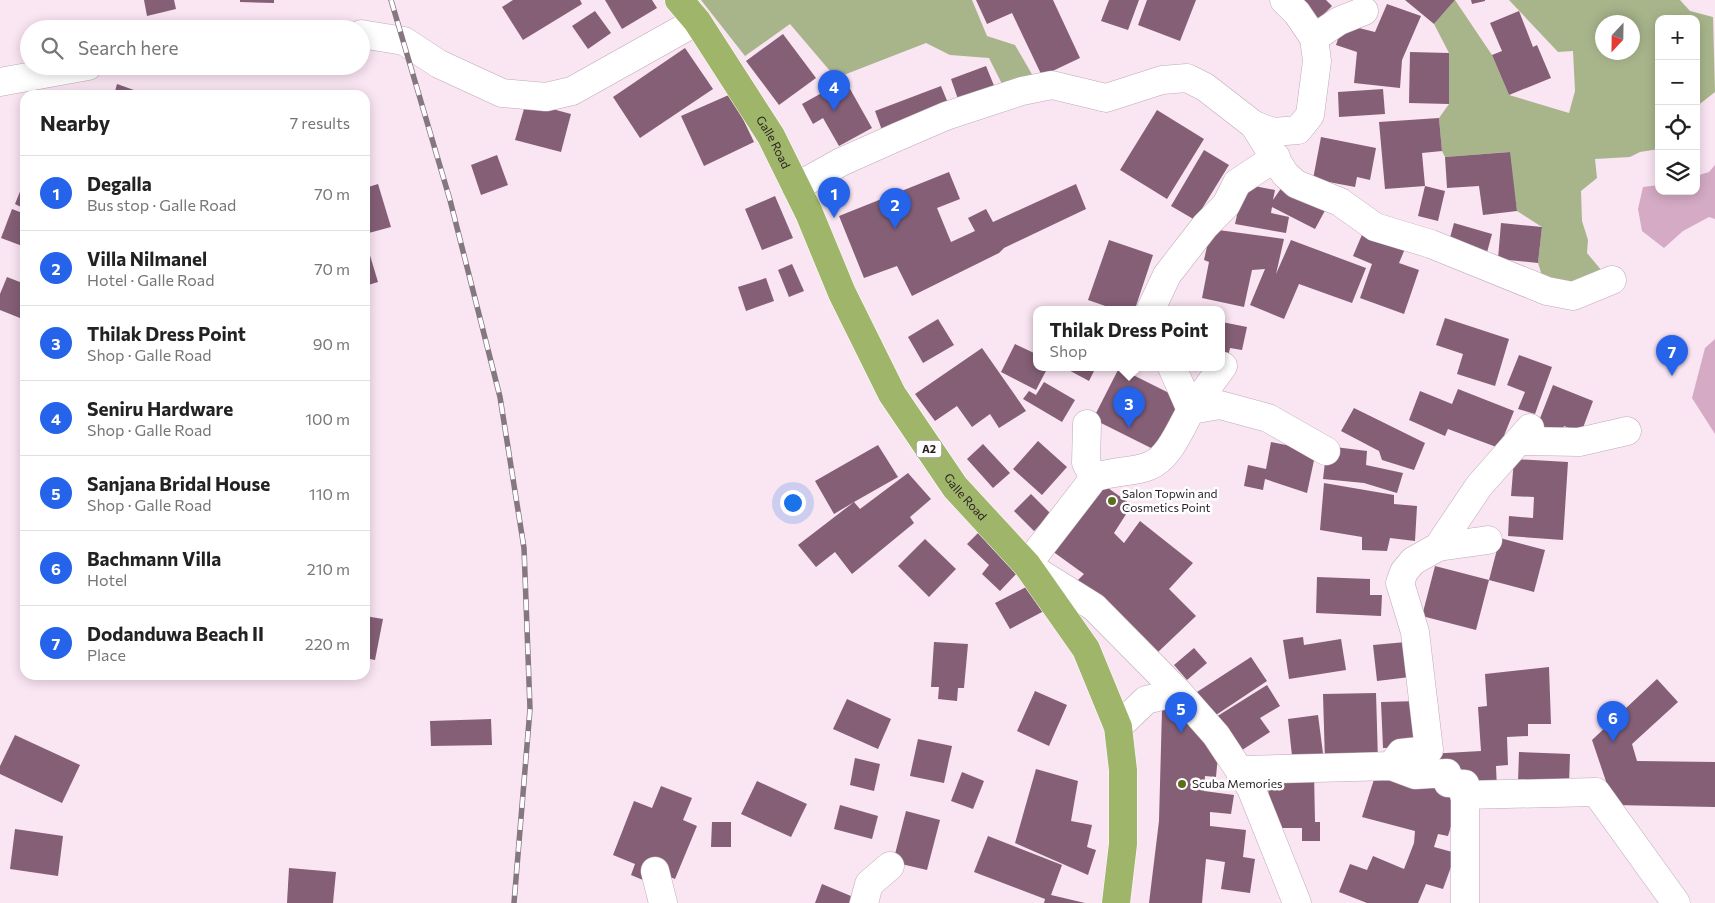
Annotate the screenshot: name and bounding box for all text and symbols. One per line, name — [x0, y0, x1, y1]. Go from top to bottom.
north arrow — [1595, 15, 1640, 60]
map controls — [1655, 15, 1700, 195]
button: + — [1655, 15, 1700, 60]
search box — [20, 20, 370, 75]
icon: search — [38, 34, 66, 62]
text: Search here — [78, 36, 178, 59]
button: − — [1655, 60, 1700, 105]
pin: 4 — [818, 70, 850, 111]
button: locate — [1655, 105, 1700, 150]
text: Nearby — [40, 110, 110, 135]
text: 7 results — [290, 113, 350, 132]
street label: Galle Road — [754, 113, 794, 171]
button: layers — [1655, 150, 1700, 195]
text: Degalla — [87, 172, 152, 195]
pin: 1 — [818, 177, 850, 218]
text: 1 — [52, 184, 60, 203]
text: 70 m — [314, 184, 350, 203]
pin: 2 — [879, 188, 911, 229]
text: Bus stop · Galle Road — [87, 195, 236, 214]
text: Villa Nilmanel — [87, 247, 207, 270]
text: 2 — [51, 259, 61, 278]
text: 70 m — [314, 259, 350, 278]
text: Hotel · Galle Road — [87, 270, 214, 289]
popup — [1033, 306, 1225, 371]
text: Thilak Dress Point — [1050, 318, 1208, 341]
text: Thilak Dress Point — [87, 322, 246, 345]
text: 3 — [51, 334, 61, 353]
text: 90 m — [313, 334, 350, 353]
pin: 7 — [1656, 335, 1688, 376]
text: Shop — [1050, 341, 1087, 360]
text: Shop · Galle Road — [87, 345, 212, 364]
pin: 3 — [1113, 387, 1145, 428]
text: Seniru Hardware — [87, 397, 233, 420]
text: 4 — [51, 409, 61, 428]
text: 100 m — [305, 409, 350, 428]
text: Shop · Galle Road — [87, 420, 212, 439]
road number: A2 — [916, 440, 942, 458]
street label: Galle Road — [942, 470, 990, 523]
text: Sanjana Bridal House — [87, 472, 270, 495]
text: 5 — [51, 484, 61, 503]
text: 110 m — [309, 484, 350, 503]
place label: Salon Topwin and Cosmetics Point — [1122, 486, 1218, 514]
your location — [780, 490, 806, 516]
text: Shop · Galle Road — [87, 495, 212, 514]
marker: Salon Topwin and Cosmetics Point — [1106, 495, 1118, 507]
text: Bachmann Villa — [87, 547, 221, 570]
text: 6 — [51, 559, 61, 578]
text: 210 m — [307, 559, 350, 578]
text: Hotel — [87, 570, 127, 589]
text: Dodanduwa Beach II — [87, 622, 264, 645]
text: 7 — [52, 634, 60, 653]
text: 220 m — [305, 634, 350, 653]
text: Place — [87, 645, 126, 664]
pin: 5 — [1165, 692, 1197, 733]
pin: 6 — [1597, 701, 1629, 742]
place label: Scuba Memories — [1192, 776, 1282, 790]
marker: Scuba Memories — [1176, 778, 1188, 790]

